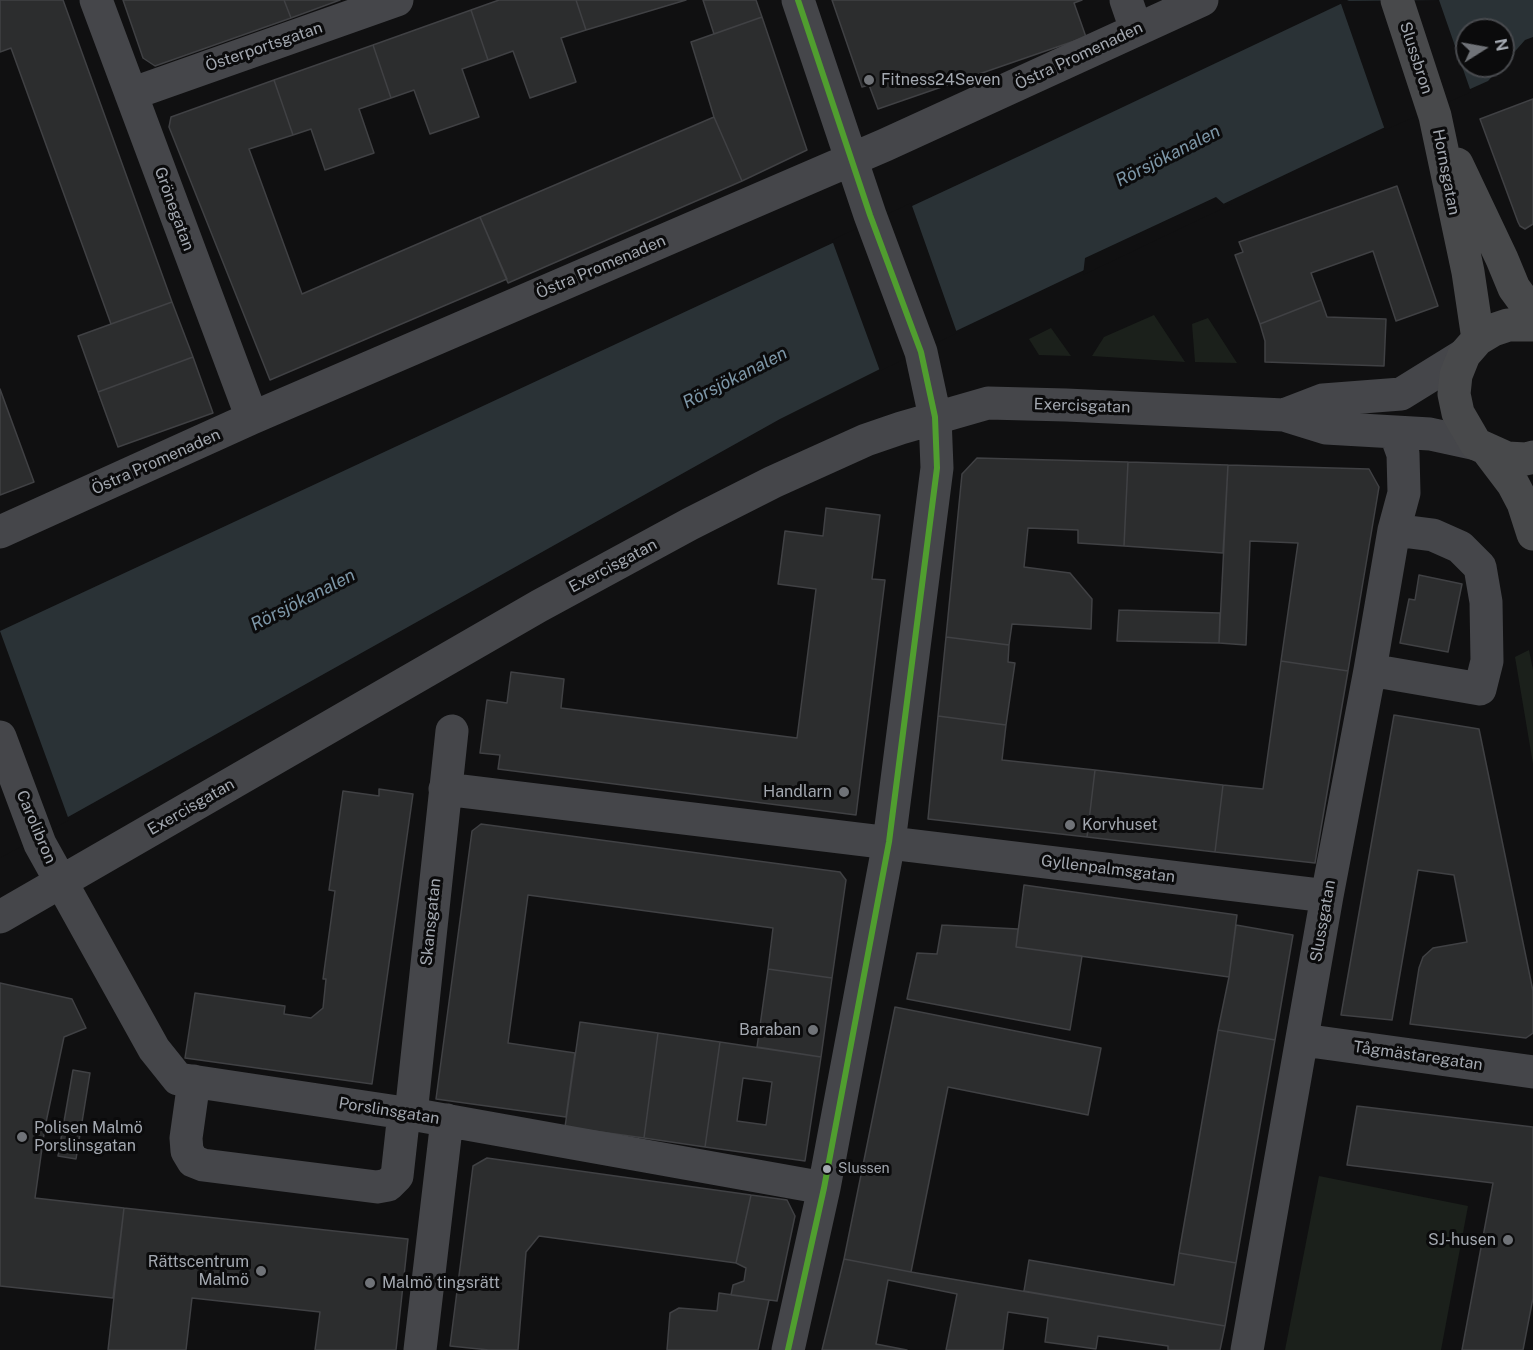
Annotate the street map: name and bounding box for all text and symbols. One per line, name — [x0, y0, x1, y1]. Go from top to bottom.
street label: Österportsgatan — [203, 18, 325, 76]
street label: Östra Promenaden — [1012, 18, 1146, 94]
north arrow — [1455, 18, 1515, 78]
street label: Slussbron — [1395, 20, 1437, 96]
text: N — [1491, 37, 1512, 53]
place label: Fitness24Seven — [881, 70, 1001, 90]
marker: Fitness24Seven — [862, 73, 876, 87]
water label: Rörsjökanalen — [1112, 120, 1224, 192]
street label: Hornsgatan — [1428, 127, 1464, 217]
street label: Grönegatan — [150, 165, 198, 253]
street label: Östra Promenaden — [533, 231, 669, 303]
water label: Rörsjökanalen — [679, 342, 791, 414]
street label: Exercisgatan — [1033, 395, 1131, 417]
street label: Östra Promenaden — [89, 425, 223, 499]
street label: Exercisgatan — [566, 535, 660, 597]
water label: Rörsjökanalen — [247, 564, 359, 636]
street label: Exercisgatan — [144, 774, 238, 840]
place label: Handlarn — [763, 782, 832, 802]
marker: Handlarn — [837, 785, 851, 799]
street label: Carolibron — [12, 787, 60, 867]
place label: Korvhuset — [1082, 815, 1158, 835]
marker: Korvhuset — [1063, 818, 1077, 832]
street label: Gyllenpalmsgatan — [1040, 851, 1176, 887]
street label: Skansgatan — [417, 877, 445, 967]
street label: Slussgatan — [1306, 878, 1340, 964]
place label: Baraban — [739, 1020, 801, 1040]
marker: Baraban — [806, 1023, 820, 1037]
street label: Tågmästaregatan — [1352, 1037, 1484, 1075]
street label: Porslinsgatan — [337, 1094, 441, 1128]
place label: Polisen Malmö Porslinsgatan — [34, 1118, 143, 1156]
marker: Polisen Malmö Porslinsgatan — [15, 1130, 29, 1144]
place label: Slussen — [838, 1161, 890, 1177]
marker: Slussen — [821, 1163, 833, 1175]
place label: SJ-husen — [1428, 1230, 1496, 1250]
marker: SJ-husen — [1501, 1233, 1515, 1247]
place label: Rättscentrum Malmö — [148, 1252, 249, 1290]
marker: Rättscentrum Malmö — [254, 1264, 268, 1278]
place label: Malmö tingsrätt — [382, 1273, 500, 1293]
marker: Malmö tingsrätt — [363, 1276, 377, 1290]

